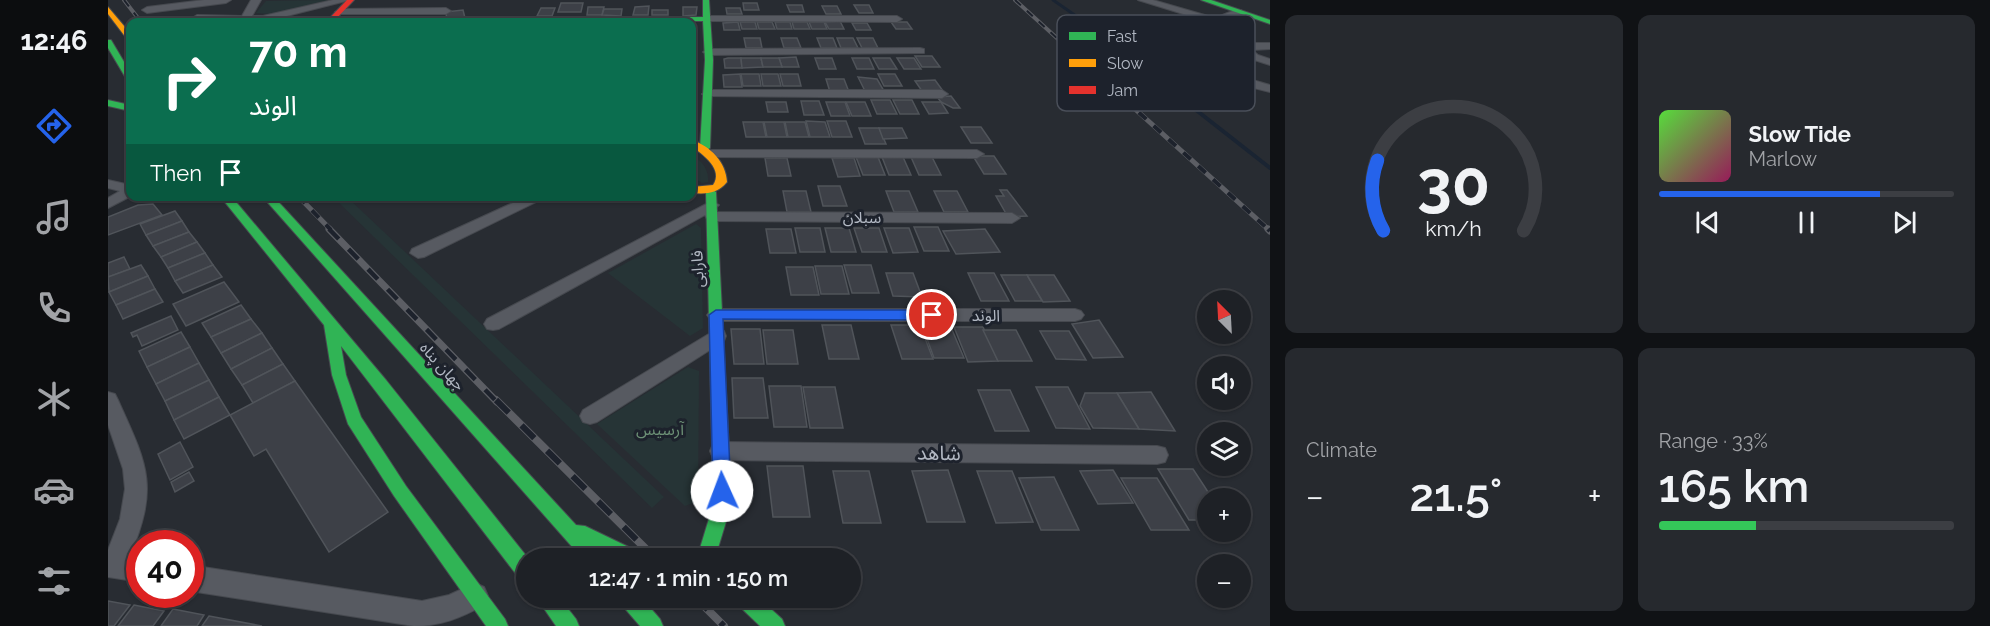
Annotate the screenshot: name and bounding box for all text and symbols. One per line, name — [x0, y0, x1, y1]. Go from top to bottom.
legend — [1057, 15, 1255, 111]
text: 12:46 — [20, 25, 88, 56]
text: Fast — [1107, 27, 1138, 46]
text: 70 m — [249, 28, 348, 77]
icon: right — [150, 42, 228, 120]
text: Slow — [1107, 54, 1143, 73]
text: Jam — [1107, 81, 1138, 100]
text: الوند — [249, 90, 297, 121]
icon: directions — [33, 105, 75, 147]
text: Slow Tide — [1749, 121, 1851, 147]
text: 30 — [1417, 146, 1490, 220]
text: Marlow — [1749, 147, 1817, 171]
icon: arrive — [214, 156, 247, 189]
text: Then — [150, 160, 202, 186]
icon: music — [33, 196, 75, 238]
icon: previous — [1691, 206, 1724, 239]
icon: pause — [1790, 206, 1823, 239]
icon: next — [1888, 206, 1921, 239]
street label: سبلان — [843, 208, 881, 227]
text: km/h — [1425, 217, 1482, 242]
street label: فارابی — [687, 250, 708, 288]
icon: phone — [33, 287, 75, 329]
pin — [906, 289, 957, 340]
north arrow — [1197, 290, 1251, 344]
map controls — [1197, 290, 1251, 608]
icon: arrive — [915, 298, 948, 331]
street label: الوند — [972, 306, 1000, 325]
street label: جهان پناه — [415, 338, 469, 395]
button: sound — [1197, 356, 1251, 410]
icon: climate — [33, 378, 75, 420]
park label: آرسیس — [636, 420, 685, 439]
button: layers — [1197, 422, 1251, 476]
text: Range · 33% — [1659, 429, 1768, 453]
text: Climate — [1306, 438, 1377, 462]
street label: شاهد — [917, 441, 961, 465]
position arrow — [690, 459, 754, 523]
text: 165 km — [1659, 460, 1809, 513]
icon: car — [33, 469, 75, 511]
text: 21.5° — [1409, 469, 1502, 522]
text: − — [1306, 477, 1324, 516]
text: + — [1588, 477, 1601, 516]
button: + — [1197, 488, 1251, 542]
speed limit sign: 40 — [126, 530, 204, 608]
button: − — [1197, 554, 1251, 608]
icon: filters — [33, 560, 75, 602]
text: 12:47 · 1 min · 150 m — [589, 565, 788, 591]

